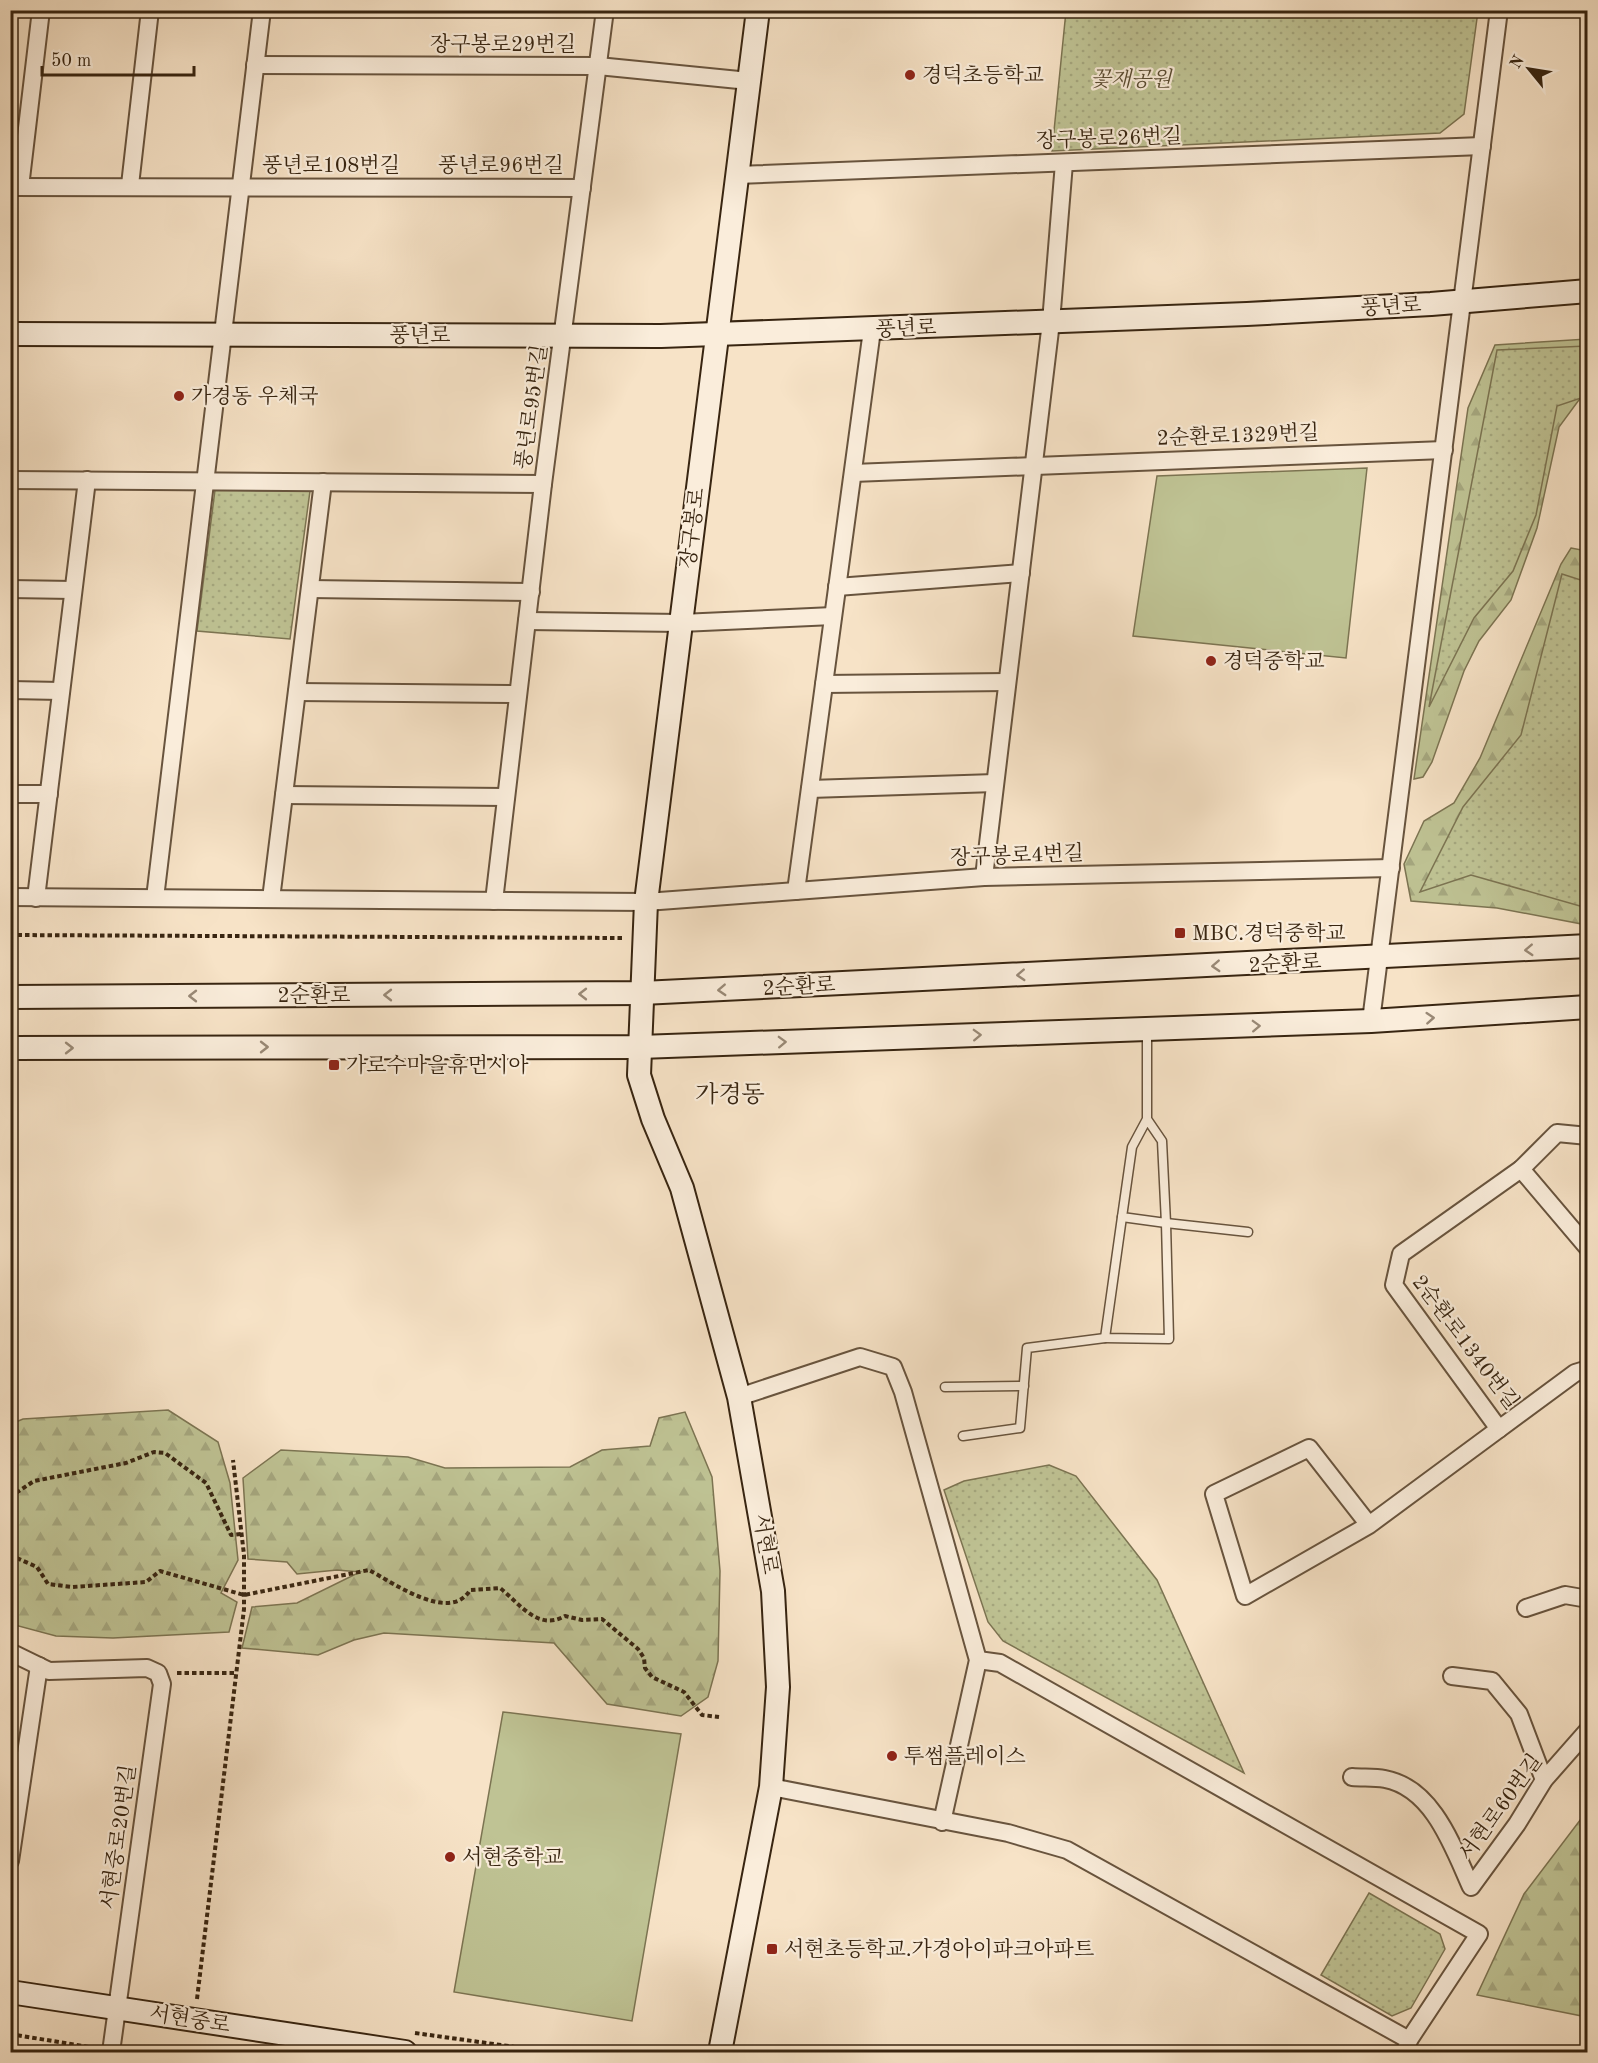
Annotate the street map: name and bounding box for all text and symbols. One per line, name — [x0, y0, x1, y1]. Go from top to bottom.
street label: 장구봉로29번길 — [430, 32, 576, 56]
scale bar — [42, 39, 194, 77]
north arrow — [1499, 39, 1559, 99]
text: 50 m — [51, 52, 91, 70]
text: N — [1508, 53, 1528, 72]
place label: 경덕초등학교 — [922, 64, 1044, 87]
marker: 경덕초등학교 — [903, 68, 917, 82]
park label: 꽃재공원 — [1090, 68, 1173, 91]
street label: 장구봉로26번길 — [1036, 123, 1182, 153]
street label: 풍년로108번길 — [262, 154, 400, 177]
street label: 풍년로96번길 — [438, 154, 564, 177]
street label: 풍년로 — [1360, 293, 1422, 320]
street label: 풍년로 — [875, 316, 937, 341]
street label: 풍년로 — [390, 324, 450, 347]
street label: 풍년로95번길 — [511, 343, 552, 471]
place label: 가경동 우체국 — [191, 385, 319, 408]
marker: 가경동 우체국 — [172, 389, 186, 403]
street label: 2순환로1329번길 — [1156, 421, 1320, 450]
street label: 장구봉로 — [675, 486, 709, 570]
place label: 경덕중학교 — [1223, 650, 1324, 673]
marker: 경덕중학교 — [1204, 654, 1218, 668]
street label: 장구봉로4번길 — [950, 841, 1084, 869]
place label: MBC.경덕중학교 — [1192, 922, 1345, 945]
marker: MBC.경덕중학교 — [1173, 926, 1187, 940]
one-way arrow — [1525, 943, 1534, 956]
street label: 2순환로 — [1248, 950, 1322, 977]
one-way arrow — [1211, 959, 1220, 972]
one-way arrow — [1017, 969, 1026, 982]
street label: 2순환로 — [762, 973, 836, 1000]
one-way arrow — [717, 983, 726, 996]
street label: 2순환로 — [277, 984, 351, 1007]
one-way arrow — [579, 988, 588, 1000]
one-way arrow — [384, 989, 393, 1001]
one-way arrow — [189, 990, 198, 1002]
one-way arrow — [1425, 1011, 1434, 1024]
one-way arrow — [1251, 1019, 1260, 1032]
one-way arrow — [972, 1029, 981, 1042]
one-way arrow — [778, 1036, 787, 1048]
one-way arrow — [259, 1041, 268, 1053]
one-way arrow — [64, 1042, 73, 1054]
place label: 가로수마을휴먼시아 — [346, 1053, 529, 1077]
marker: 가로수마을휴먼시아 — [327, 1058, 341, 1072]
district label: 가경동 — [695, 1082, 765, 1108]
street label: 2순환로1340번길 — [1408, 1271, 1524, 1414]
street label: 서현로 — [749, 1512, 782, 1576]
place label: 투썸플레이스 — [904, 1745, 1026, 1768]
marker: 투썸플레이스 — [885, 1749, 899, 1763]
street label: 서현로60번길 — [1454, 1750, 1547, 1865]
street label: 서현중로20번길 — [97, 1763, 140, 1911]
place label: 서현중학교 — [462, 1846, 563, 1869]
marker: 서현중학교 — [443, 1850, 457, 1864]
place label: 서현초등학교.가경아이파크아파트 — [784, 1938, 1094, 1961]
marker: 서현초등학교.가경아이파크아파트 — [765, 1942, 779, 1956]
street label: 서현중로 — [148, 2002, 232, 2037]

